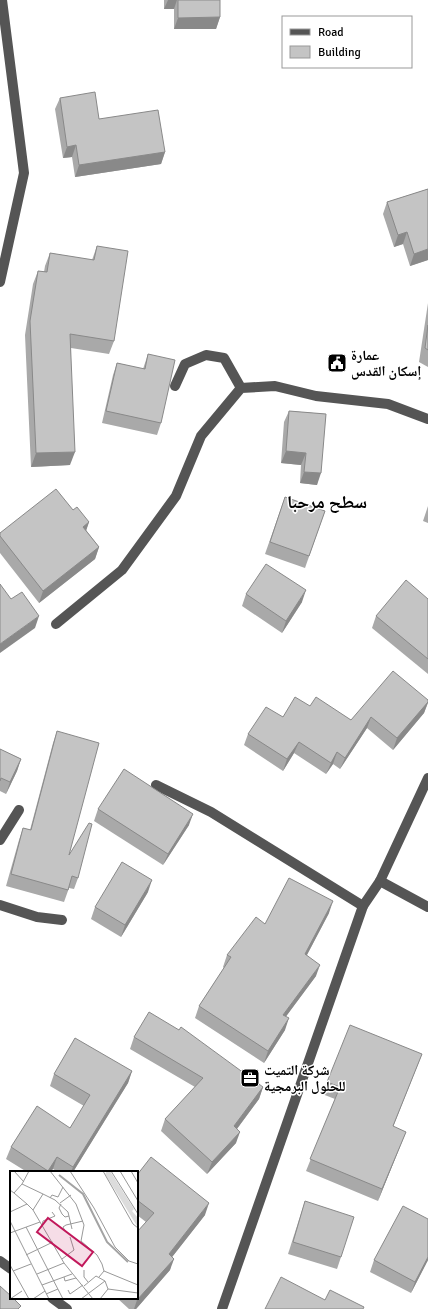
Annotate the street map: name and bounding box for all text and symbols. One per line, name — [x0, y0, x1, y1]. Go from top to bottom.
legend — [282, 16, 412, 68]
text: Road — [318, 25, 344, 40]
text: Building — [318, 45, 361, 60]
place label: عمارة إسكان القدس — [351, 347, 421, 380]
public building icon: عمارة إسكان القدس — [326, 352, 348, 374]
district label: سطح مرحبا — [287, 491, 367, 514]
place label: شركة التميت للحلول البرمجية — [264, 1062, 346, 1095]
office icon: شركة التميت للحلول البرمجية — [239, 1067, 261, 1089]
inset map — [10, 1171, 138, 1299]

